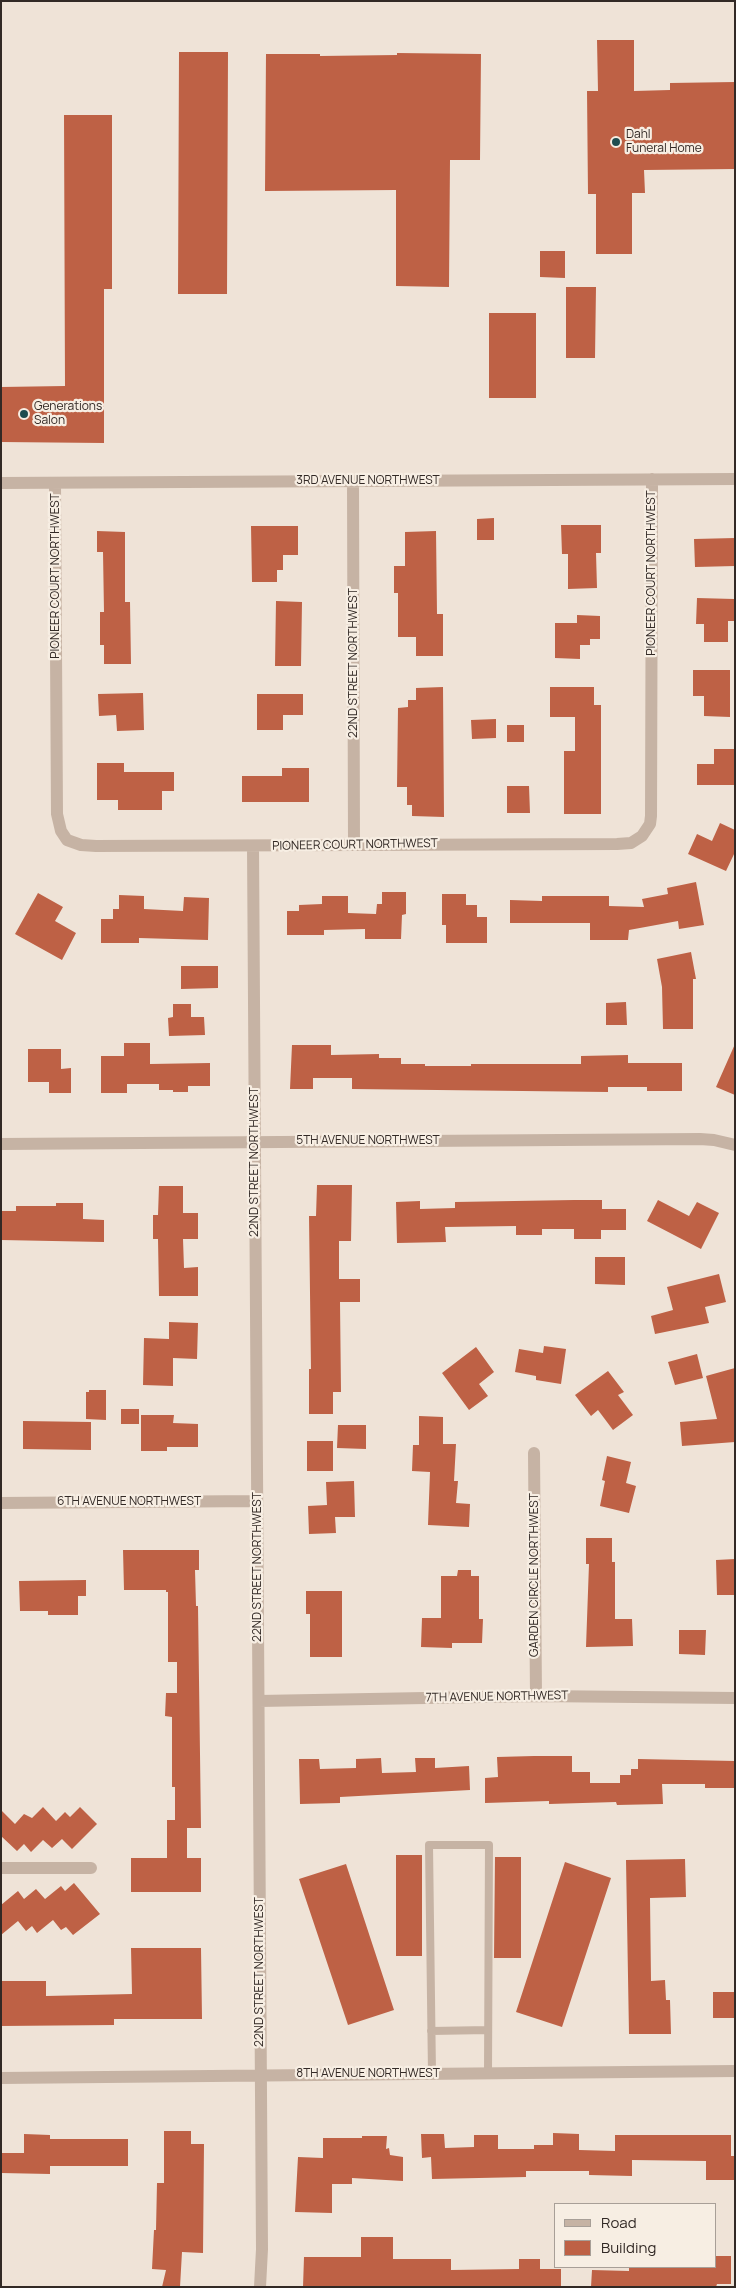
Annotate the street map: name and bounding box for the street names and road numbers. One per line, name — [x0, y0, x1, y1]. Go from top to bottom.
street label: 3RD AVENUE NORTHWEST — [296, 474, 440, 488]
street label: PIONEER COURT NORTHWEST — [645, 490, 659, 656]
street label: PIONEER COURT NORTHWEST — [49, 493, 63, 659]
street label: 22ND STREET NORTHWEST — [347, 588, 361, 738]
street label: PIONEER COURT NORTHWEST — [272, 836, 438, 854]
street label: 22ND STREET NORTHWEST — [248, 1087, 262, 1237]
street label: 5TH AVENUE NORTHWEST — [296, 1134, 440, 1148]
street label: 22ND STREET NORTHWEST — [251, 1492, 265, 1642]
street label: GARDEN CIRCLE NORTHWEST — [528, 1493, 542, 1657]
street label: 6TH AVENUE NORTHWEST — [57, 1495, 201, 1509]
street label: 7TH AVENUE NORTHWEST — [426, 1689, 568, 1705]
street label: 22ND STREET NORTHWEST — [253, 1897, 267, 2047]
street label: 8TH AVENUE NORTHWEST — [296, 2067, 440, 2081]

